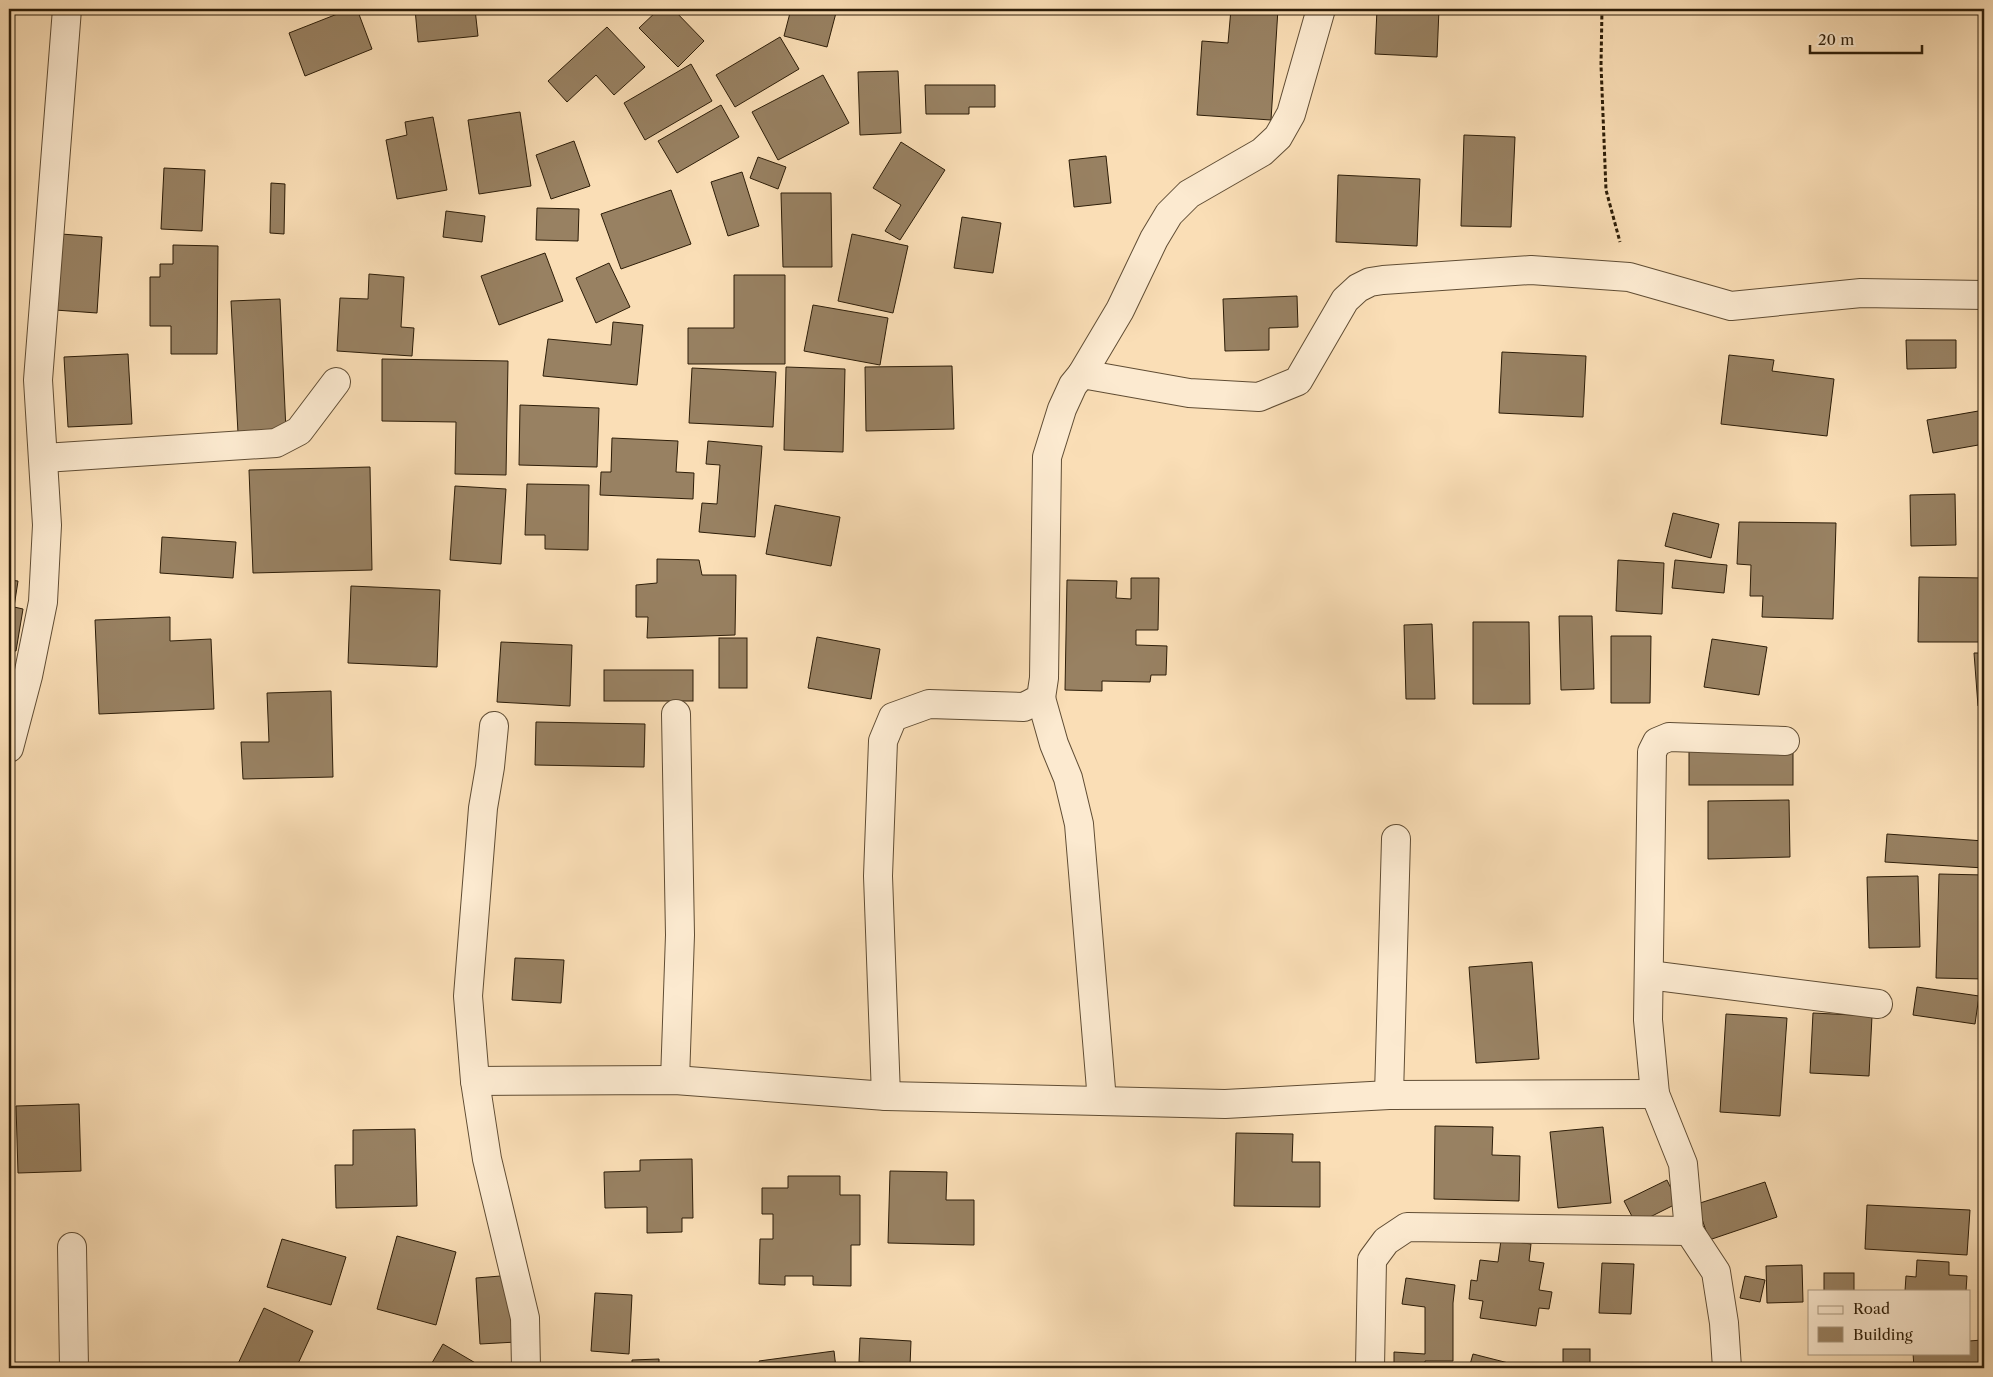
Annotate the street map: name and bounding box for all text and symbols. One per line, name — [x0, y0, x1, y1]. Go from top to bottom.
scale bar — [1810, 22, 1923, 54]
text: 20 m — [1818, 30, 1854, 49]
legend — [1808, 1290, 1970, 1354]
text: Road — [1853, 1299, 1890, 1318]
text: Building — [1853, 1325, 1913, 1344]

